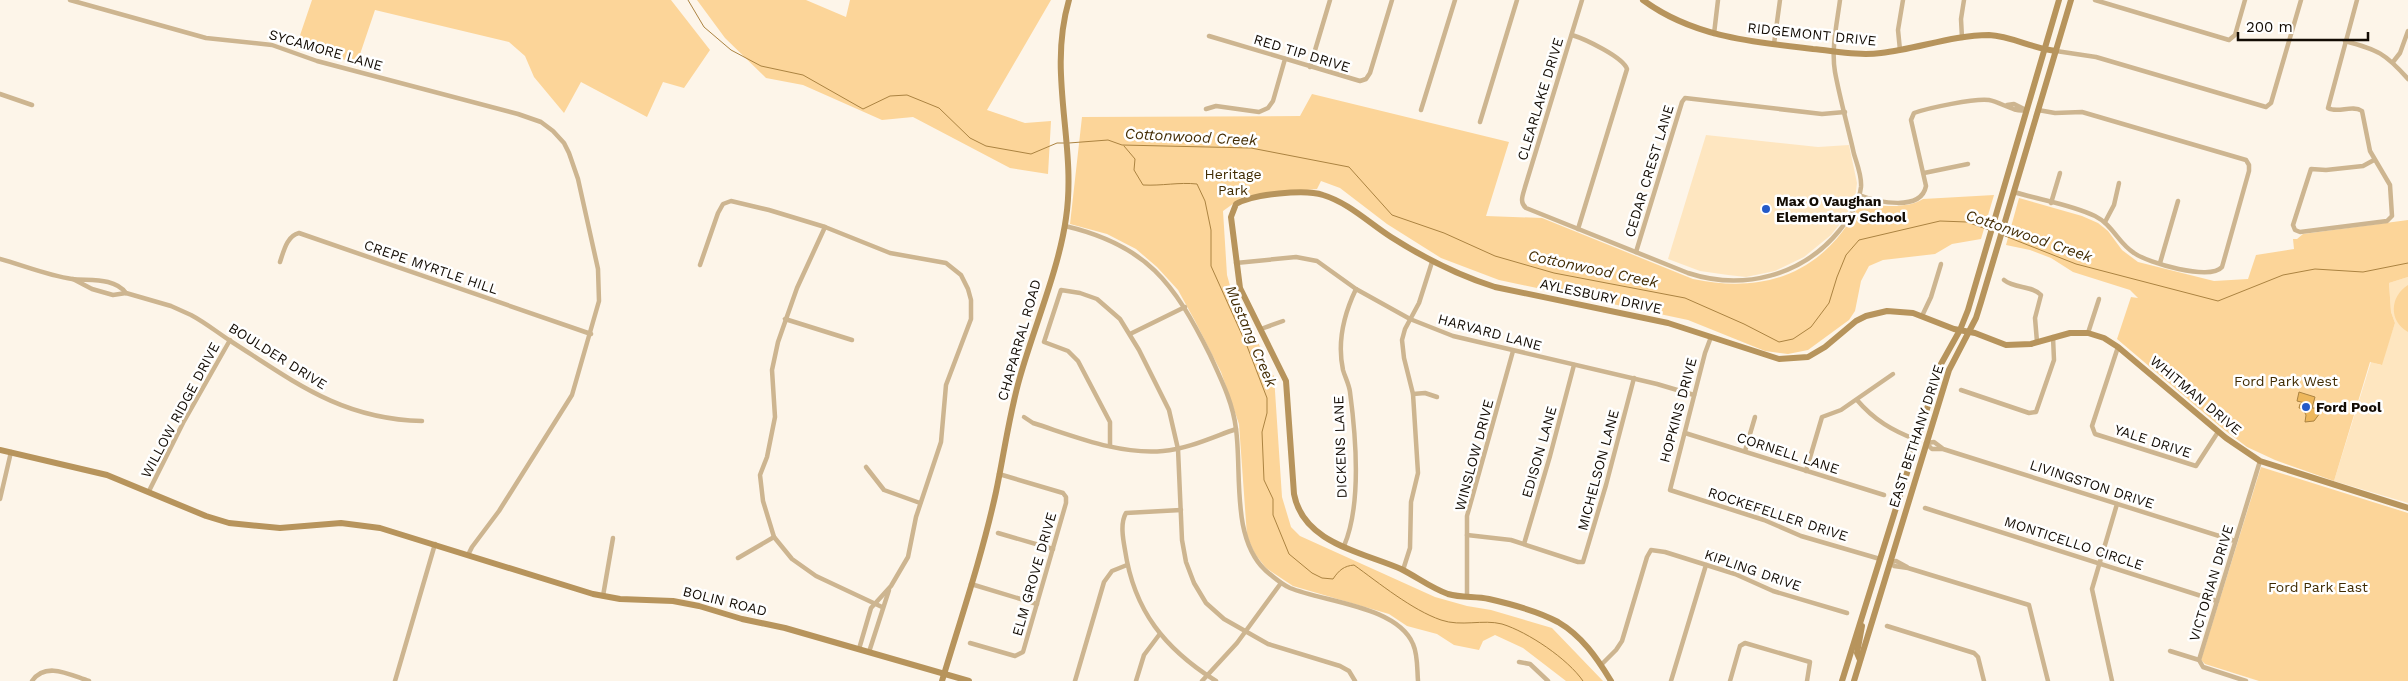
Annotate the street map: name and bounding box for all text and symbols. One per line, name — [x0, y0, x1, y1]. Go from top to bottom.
scale bar — [2238, 10, 2368, 42]
text: 200 m — [2246, 18, 2293, 36]
street label: RIDGEMONT DRIVE — [1747, 19, 1877, 49]
street label: SYCAMORE LANE — [267, 26, 385, 74]
street label: RED TIP DRIVE — [1252, 31, 1352, 75]
street label: CLEARLAKE DRIVE — [1514, 36, 1566, 162]
street label: CEDAR CREST LANE — [1621, 103, 1677, 239]
water label: Cottonwood Creek — [1124, 125, 1258, 149]
park label: Heritage Park — [1205, 166, 1262, 198]
place label: Max O Vaughan Elementary School — [1776, 193, 1907, 225]
marker: Max O Vaughan Elementary School — [1760, 203, 1772, 215]
water label: Cottonwood Creek — [1963, 206, 2095, 266]
street label: CREPE MYRTLE HILL — [362, 237, 500, 297]
water label: Cottonwood Creek — [1526, 246, 1660, 292]
street label: AYLESBURY DRIVE — [1539, 275, 1663, 317]
street label: CHAPARRAL ROAD — [994, 277, 1044, 403]
water label: Mustang Creek — [1222, 283, 1281, 390]
street label: HARVARD LANE — [1436, 310, 1544, 354]
street label: BOULDER DRIVE — [226, 319, 330, 393]
street label: WILLOW RIDGE DRIVE — [137, 339, 223, 481]
street label: WHITMAN DRIVE — [2147, 352, 2245, 438]
street label: HOPKINS DRIVE — [1656, 356, 1700, 464]
street label: EAST BETHANY DRIVE — [1885, 362, 1947, 510]
park label: Ford Park West — [2234, 373, 2338, 389]
street label: DICKENS LANE — [1330, 395, 1350, 499]
street label: WINSLOW DRIVE — [1451, 397, 1497, 512]
place label: Ford Pool — [2316, 399, 2382, 415]
marker: Ford Pool — [2300, 401, 2312, 413]
street label: EDISON LANE — [1518, 404, 1560, 500]
street label: MICHELSON LANE — [1574, 408, 1622, 532]
street label: YALE DRIVE — [2113, 421, 2194, 461]
street label: CORNELL LANE — [1735, 429, 1841, 477]
street label: LIVINGSTON DRIVE — [2028, 456, 2156, 512]
street label: ROCKEFELLER DRIVE — [1706, 484, 1850, 544]
street label: ELM GROVE DRIVE — [1009, 510, 1059, 638]
street label: MONTICELLO CIRCLE — [2002, 513, 2146, 573]
street label: VICTORIAN DRIVE — [2186, 523, 2236, 643]
street label: KIPLING DRIVE — [1703, 546, 1803, 594]
park label: Ford Park East — [2268, 579, 2368, 595]
street label: BOLIN ROAD — [681, 583, 769, 619]

